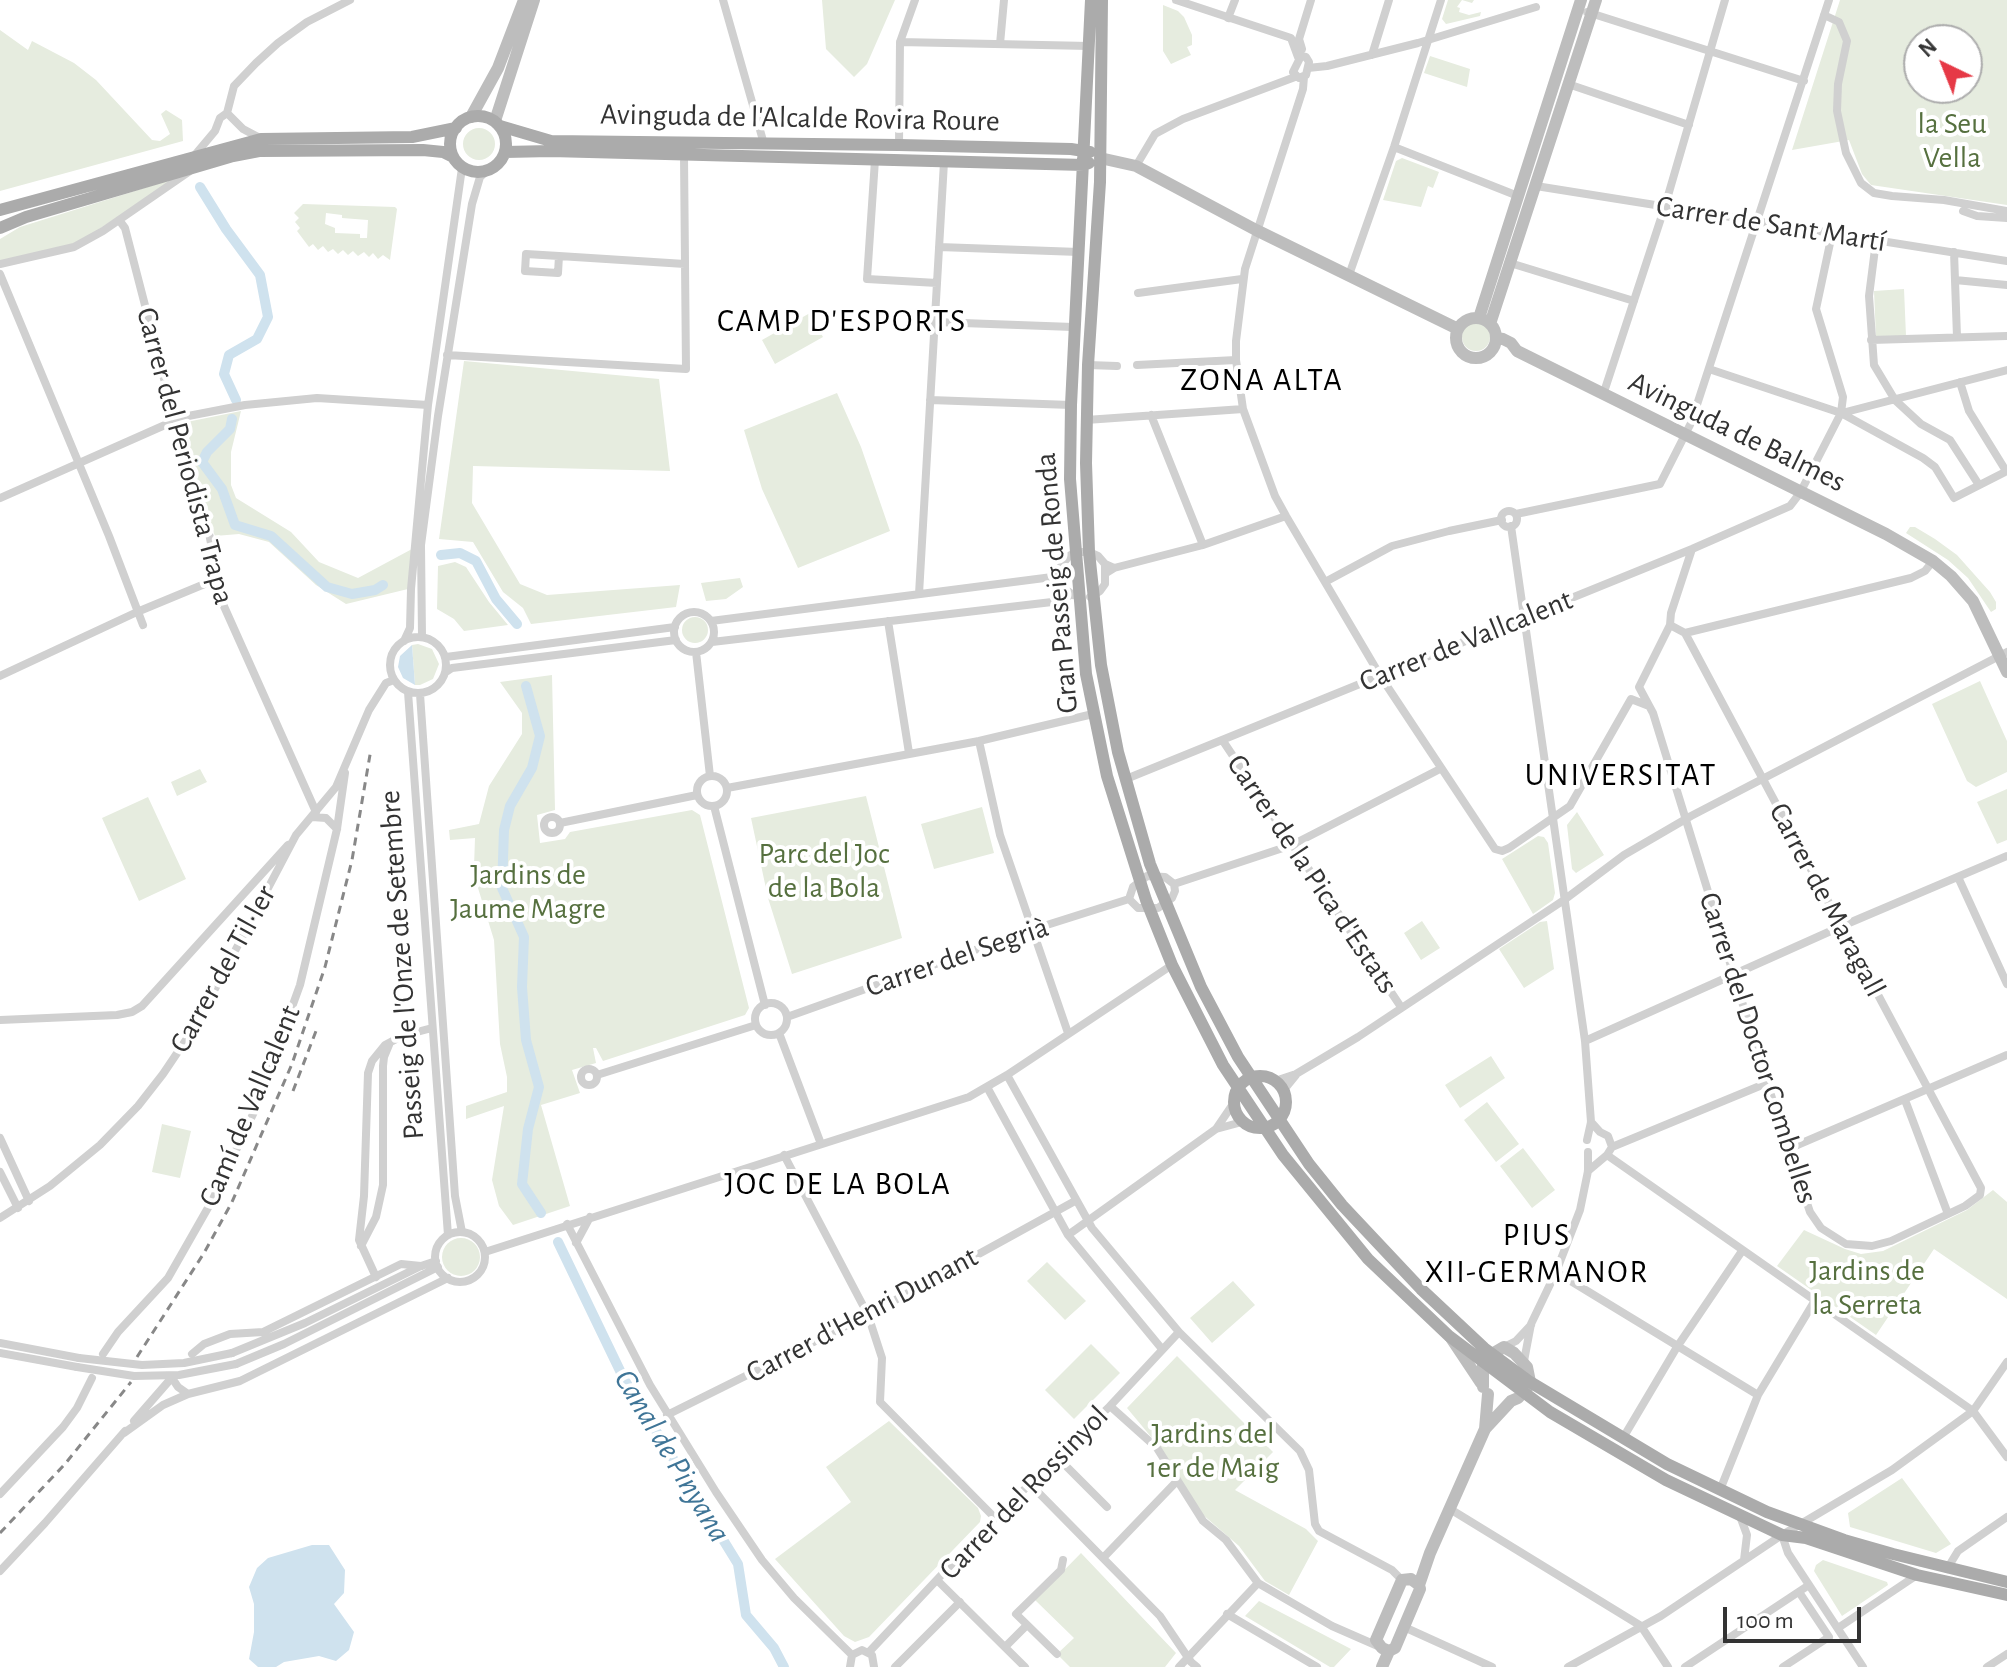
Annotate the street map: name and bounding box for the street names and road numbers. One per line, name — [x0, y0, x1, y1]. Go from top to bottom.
street label: Avinguda de l'Alcalde Rovira Roure — [600, 97, 1000, 139]
street label: Carrer de Sant Martí — [1654, 188, 1888, 260]
street label: Carrer del Periodista Trapa — [128, 304, 242, 608]
street label: Avinguda de Balmes — [1623, 364, 1851, 500]
street label: Gran Passeig de Ronda — [1028, 451, 1086, 715]
street label: Carrer de Vallcalent — [1354, 582, 1578, 700]
street label: Carrer de la Pica d'Estats — [1219, 748, 1405, 1000]
street label: Passeig de l'Onze de Setembre — [372, 789, 432, 1141]
street label: Carrer de Maragall — [1761, 797, 1893, 1003]
street label: Carrer del Til·ler — [162, 879, 284, 1059]
street label: Carrer del Doctor Combelles — [1691, 888, 1825, 1208]
street label: Carrer del Segrià — [861, 909, 1053, 1005]
street label: Camí de Vallcalent — [191, 1000, 309, 1212]
street label: Carrer d'Henri Dunant — [740, 1239, 984, 1391]
street label: Carrer del Rossinyol — [932, 1399, 1116, 1587]

